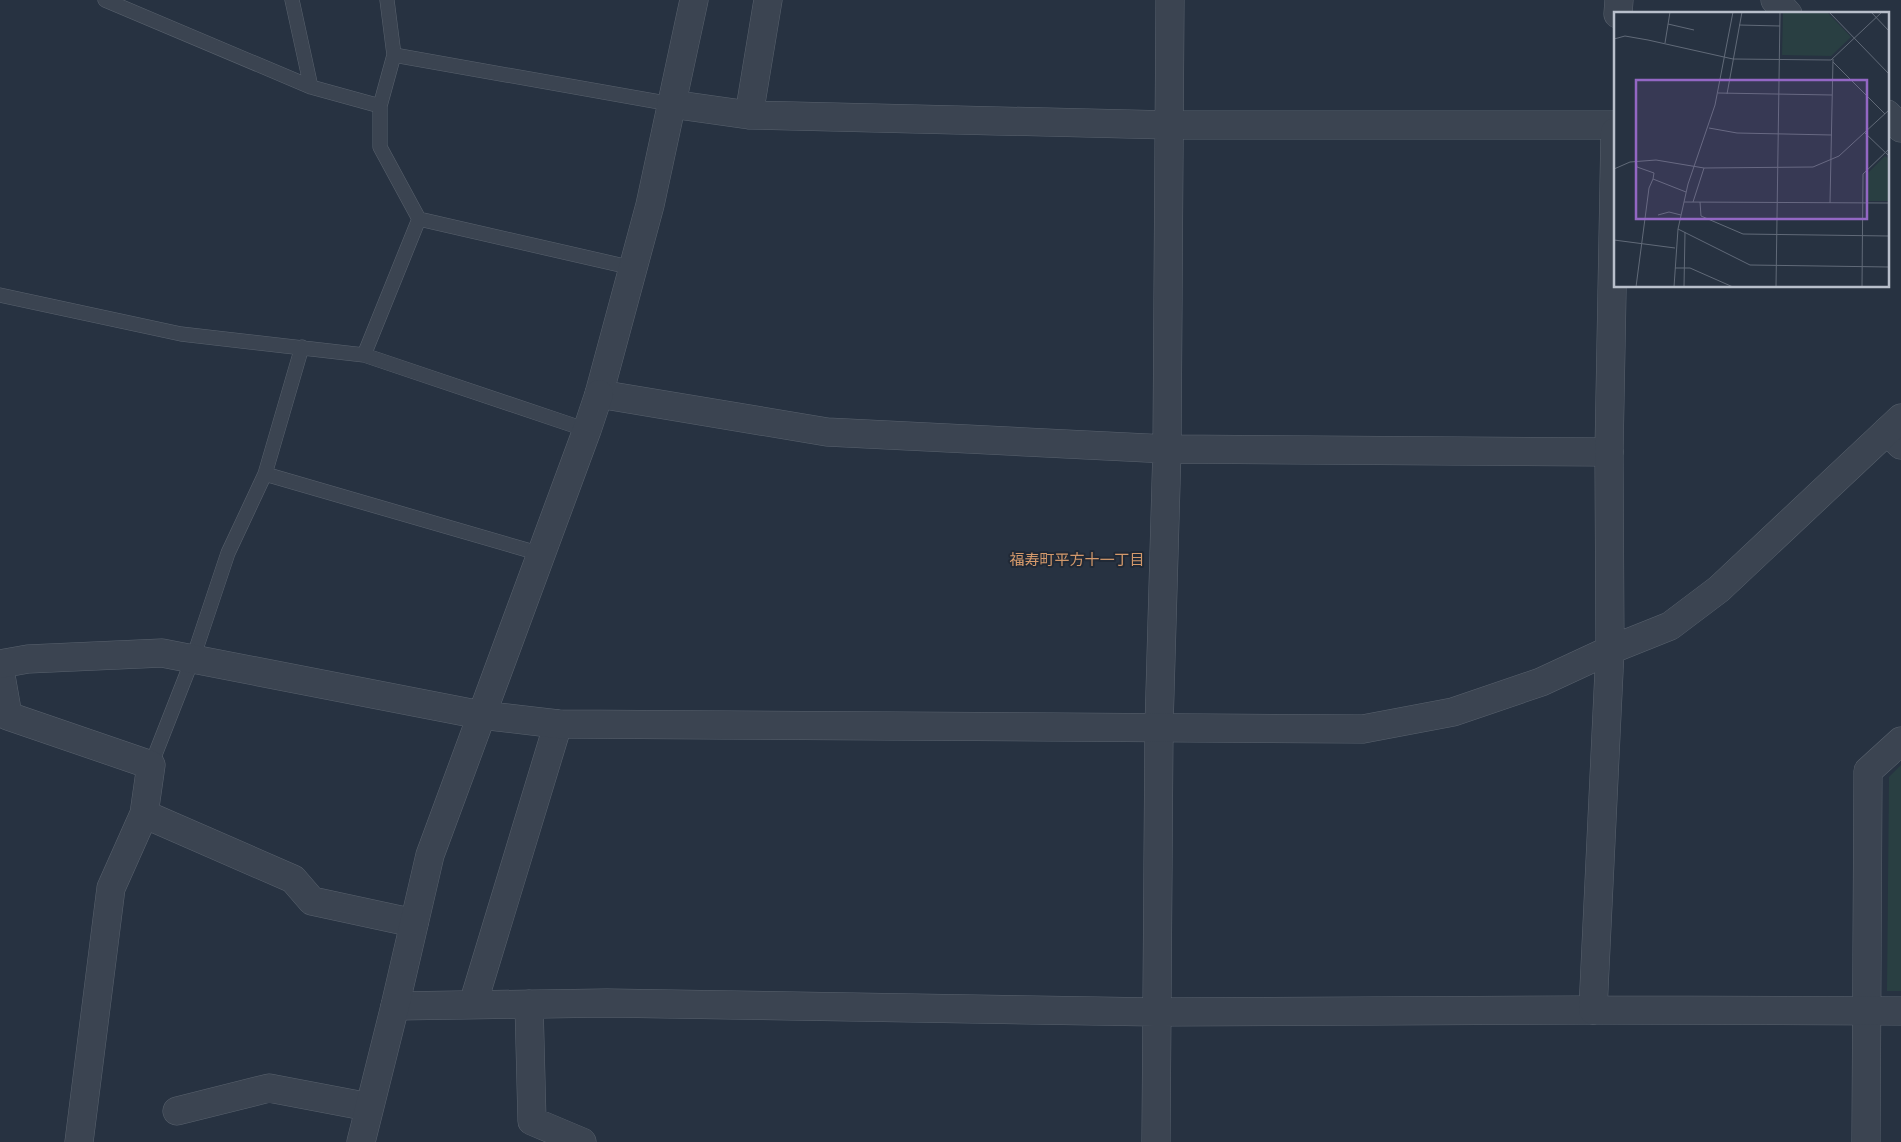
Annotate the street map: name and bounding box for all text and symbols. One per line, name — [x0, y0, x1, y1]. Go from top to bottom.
inset map — [1614, 12, 1888, 288]
district label: 福寿町平方十一丁目 — [1009, 549, 1145, 571]

